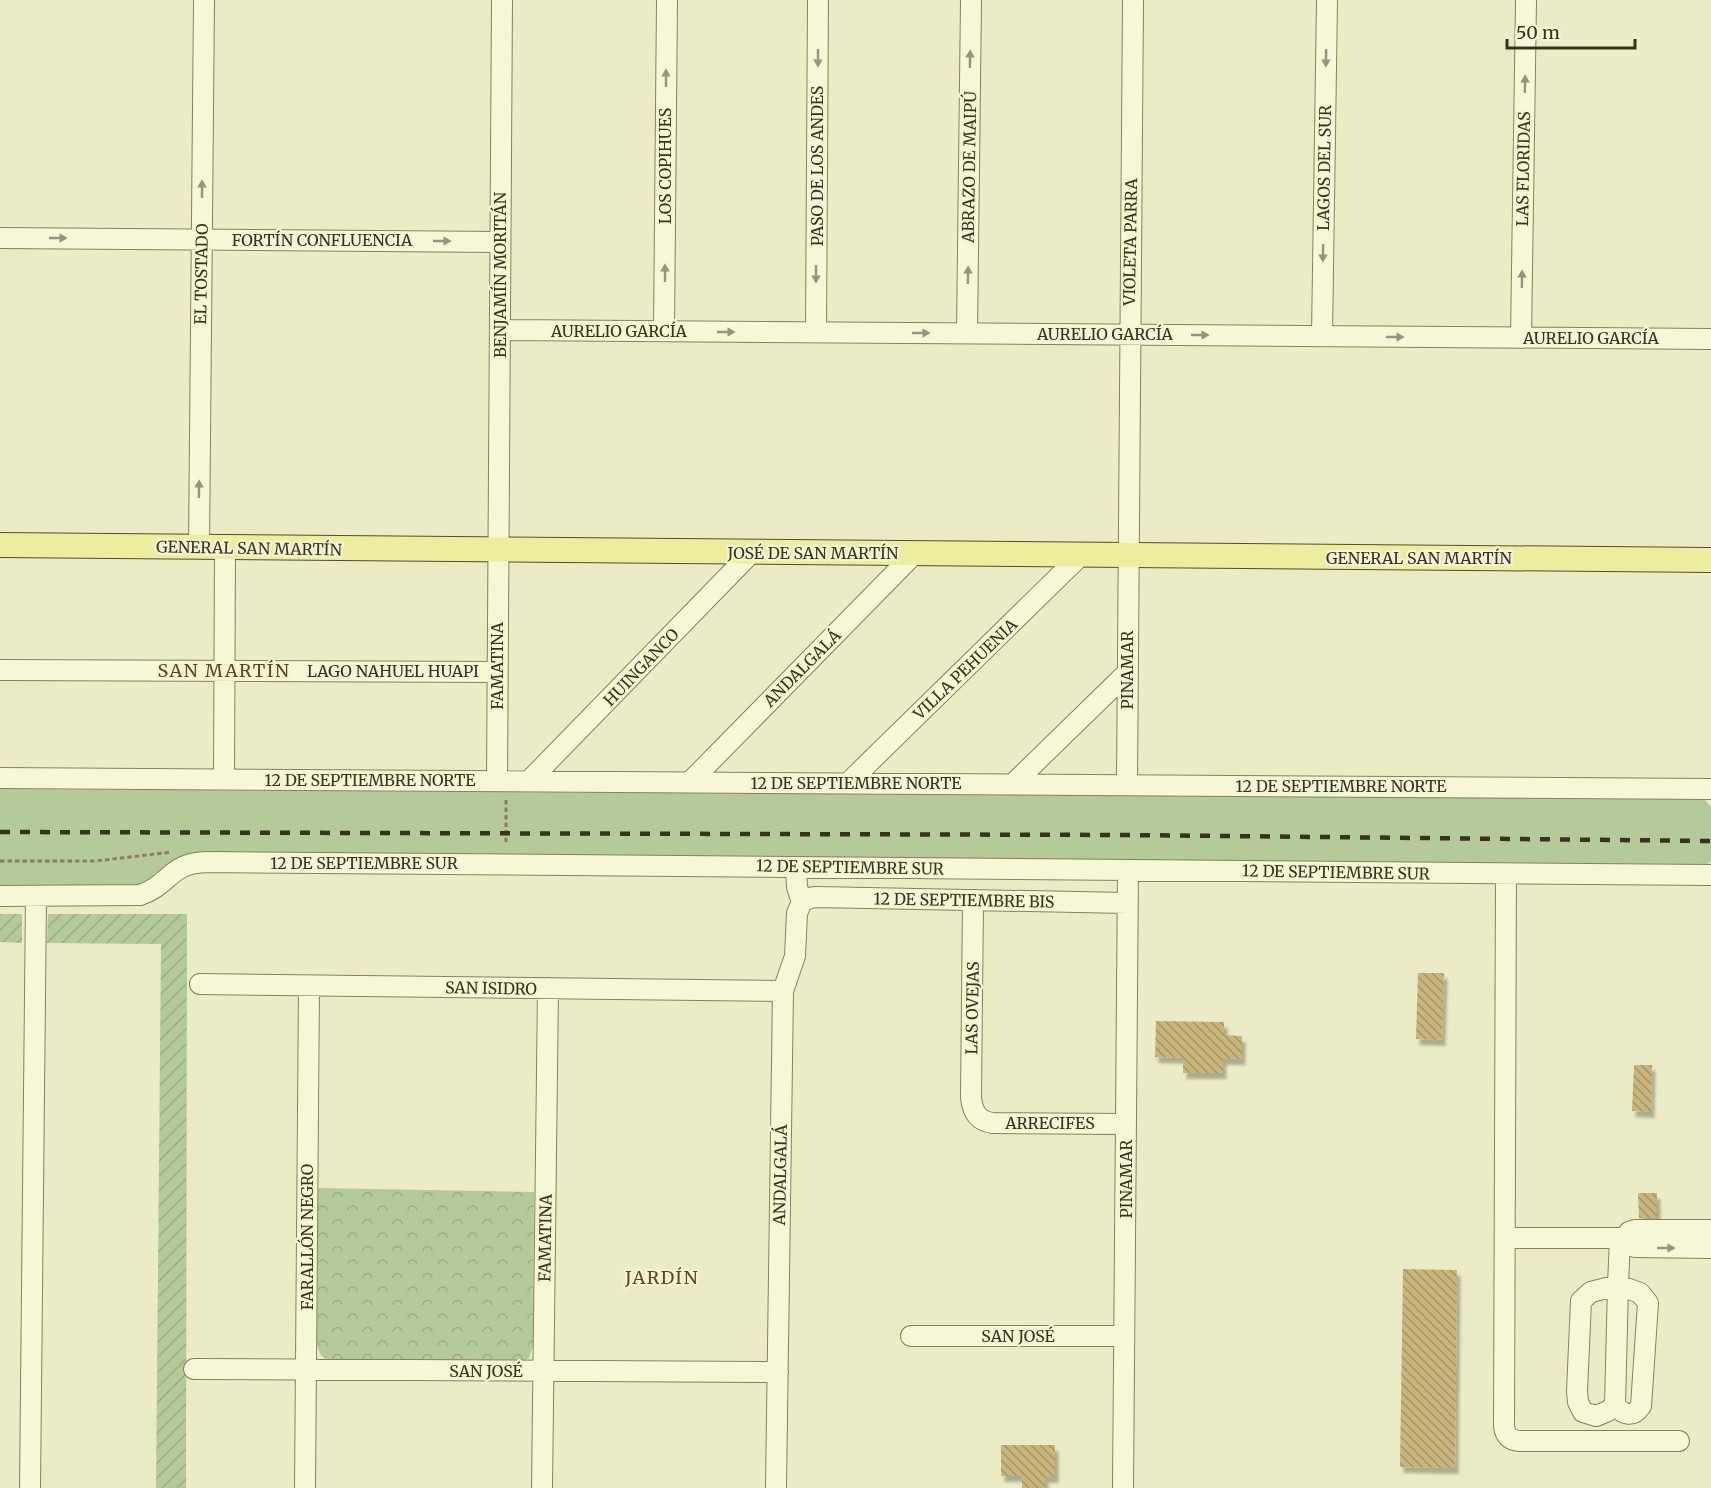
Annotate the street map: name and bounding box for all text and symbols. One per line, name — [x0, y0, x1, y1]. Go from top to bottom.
scale bar — [1507, 12, 1634, 50]
text: 50 m — [1516, 21, 1560, 44]
one-way arrow — [813, 49, 823, 68]
one-way arrow — [965, 49, 975, 68]
one-way arrow — [1321, 49, 1331, 68]
one-way arrow — [661, 68, 671, 87]
one-way arrow — [1520, 75, 1529, 94]
street label: PASO DE LOS ANDES — [807, 86, 827, 246]
street label: ABRAZO DE MAIPÚ — [958, 91, 980, 244]
street label: LAGOS DEL SUR — [1313, 104, 1335, 231]
street label: LOS COPIHUES — [655, 108, 675, 224]
street label: LAS FLORIDAS — [1512, 111, 1534, 227]
street label: VIOLETA PARRA — [1119, 177, 1141, 307]
one-way arrow — [197, 179, 207, 198]
street label: BENJAMÍN MORITÁN — [490, 191, 510, 358]
street label: EL TOSTADO — [190, 223, 212, 325]
street label: FORTÍN CONFLUENCIA — [232, 230, 413, 250]
one-way arrow — [49, 233, 68, 243]
one-way arrow — [433, 236, 452, 246]
one-way arrow — [1318, 244, 1328, 263]
one-way arrow — [660, 263, 670, 282]
one-way arrow — [811, 265, 821, 284]
one-way arrow — [963, 265, 972, 284]
one-way arrow — [1517, 270, 1527, 289]
street label: AURELIO GARCÍA — [550, 321, 688, 341]
street label: AURELIO GARCÍA — [1036, 324, 1174, 344]
one-way arrow — [717, 327, 736, 336]
one-way arrow — [912, 328, 931, 338]
street label: AURELIO GARCÍA — [1522, 328, 1660, 348]
one-way arrow — [1191, 330, 1210, 340]
one-way arrow — [1386, 332, 1405, 342]
one-way arrow — [194, 479, 204, 498]
street label: GENERAL SAN MARTÍN — [156, 536, 343, 560]
street label: JOSÉ DE SAN MARTÍN — [727, 543, 899, 563]
street label: GENERAL SAN MARTÍN — [1326, 548, 1513, 568]
street label: VILLA PEHUENIA — [908, 614, 1022, 724]
street label: FAMATINA — [487, 622, 507, 710]
street label: HUINGANCO — [599, 624, 683, 710]
street label: ANDALGALÁ — [759, 625, 845, 711]
street label: PINAMAR — [1117, 630, 1137, 709]
district label: SAN MARTÍN — [157, 659, 291, 682]
street label: LAGO NAHUEL HUAPI — [307, 661, 479, 681]
street label: 12 DE SEPTIEMBRE NORTE — [264, 770, 476, 790]
street label: 12 DE SEPTIEMBRE NORTE — [750, 773, 962, 793]
street label: 12 DE SEPTIEMBRE NORTE — [1235, 776, 1447, 796]
street label: 12 DE SEPTIEMBRE SUR — [270, 853, 459, 873]
street label: 12 DE SEPTIEMBRE SUR — [756, 855, 945, 879]
street label: 12 DE SEPTIEMBRE SUR — [1242, 860, 1431, 884]
street label: 12 DE SEPTIEMBRE BIS — [873, 888, 1055, 912]
street label: LAS OVEJAS — [961, 961, 983, 1055]
street label: SAN ISIDRO — [445, 977, 538, 999]
street label: ARRECIFES — [1004, 1113, 1095, 1133]
street label: ANDALGALÁ — [769, 1124, 791, 1227]
street label: PINAMAR — [1116, 1139, 1136, 1218]
street label: FARALLÓN NEGRO — [297, 1163, 317, 1310]
street label: FAMATINA — [534, 1193, 556, 1282]
one-way arrow — [1656, 1243, 1675, 1253]
district label: JARDÍN — [624, 1266, 699, 1289]
street label: SAN JOSÉ — [981, 1326, 1056, 1346]
street label: SAN JOSÉ — [449, 1361, 524, 1381]

